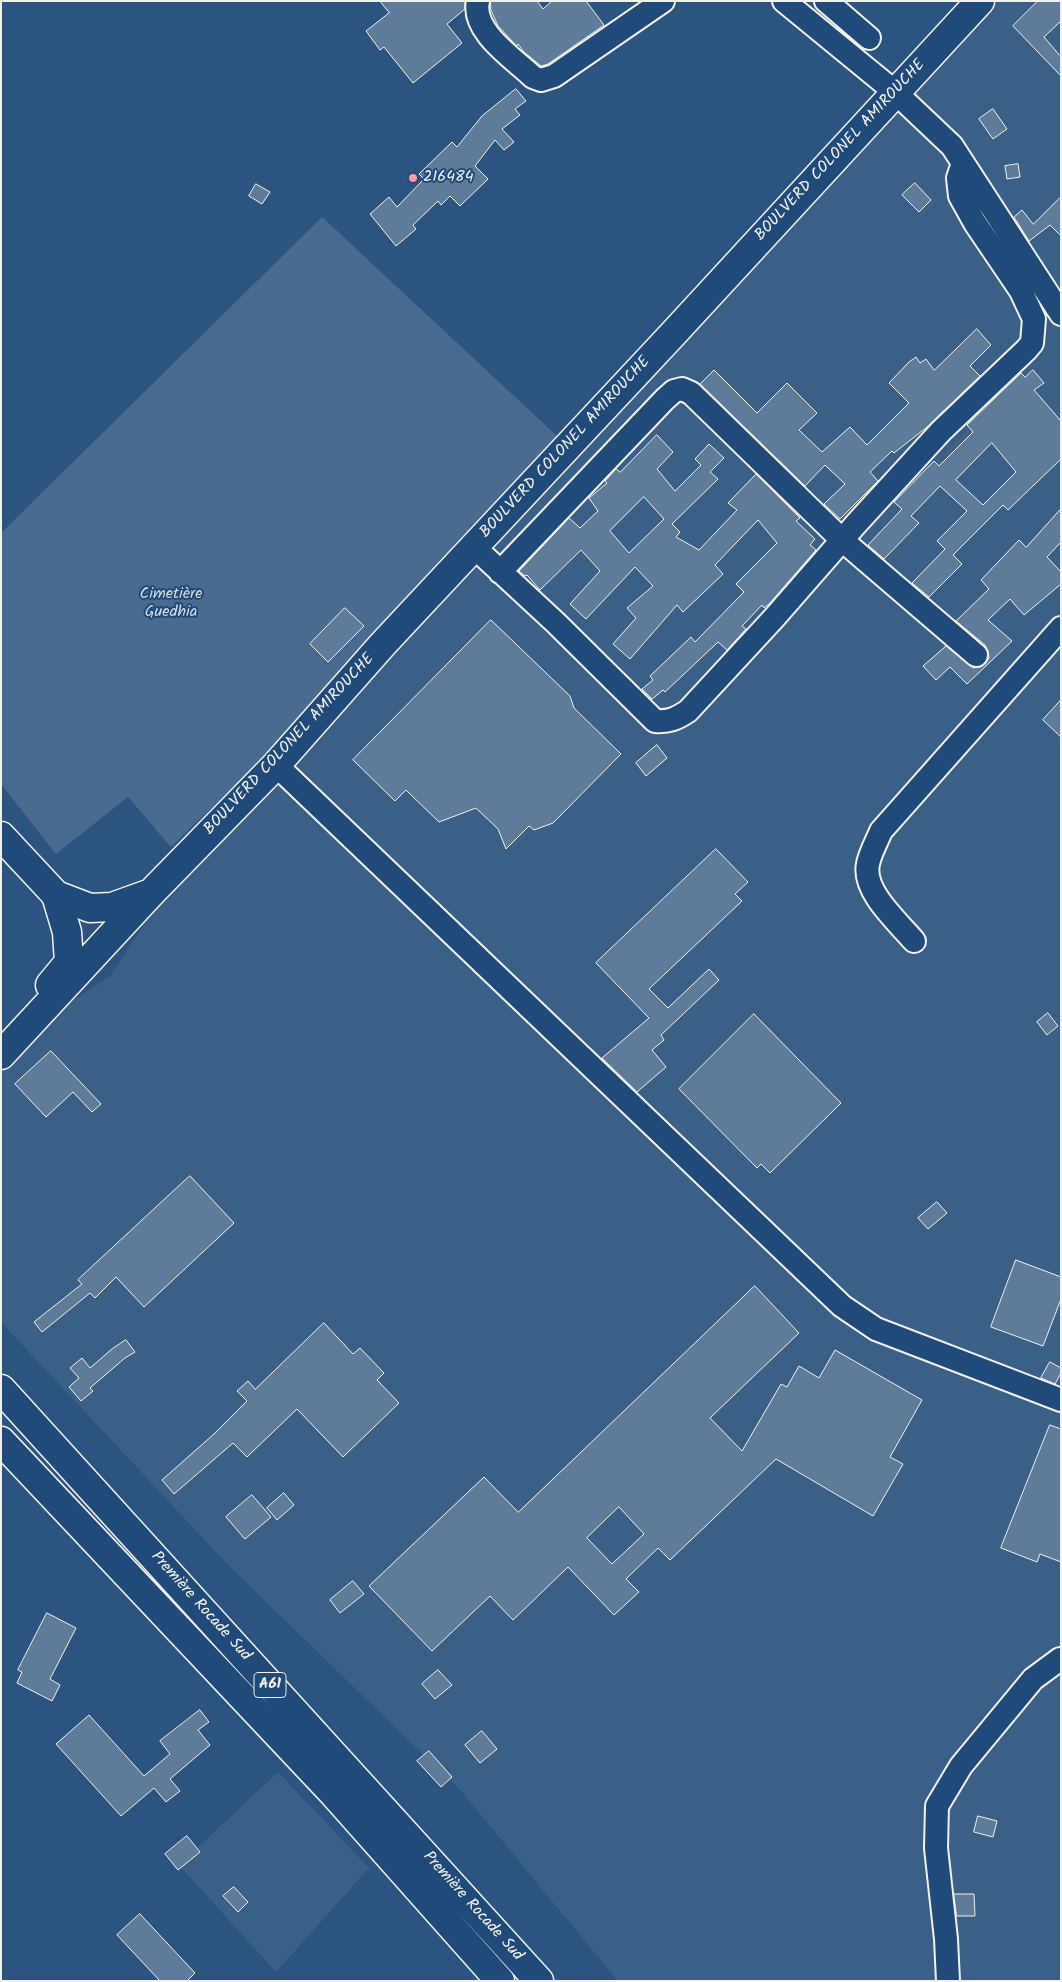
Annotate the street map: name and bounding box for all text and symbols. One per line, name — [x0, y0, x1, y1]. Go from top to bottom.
street label: BOULVERD COLONEL AMIROUCHE — [752, 56, 930, 246]
place label: 216484 — [423, 168, 473, 188]
marker: 216484 — [407, 172, 419, 184]
street label: BOULVERD COLONEL AMIROUCHE — [477, 353, 655, 543]
park label: Cimetière Guedhia — [140, 585, 202, 623]
street label: BOULVERD COLONEL AMIROUCHE — [201, 650, 379, 840]
street label: Première Rocade Sud — [146, 1548, 254, 1666]
road number: A61 — [254, 1672, 286, 1698]
street label: Première Rocade Sud — [418, 1848, 526, 1966]

